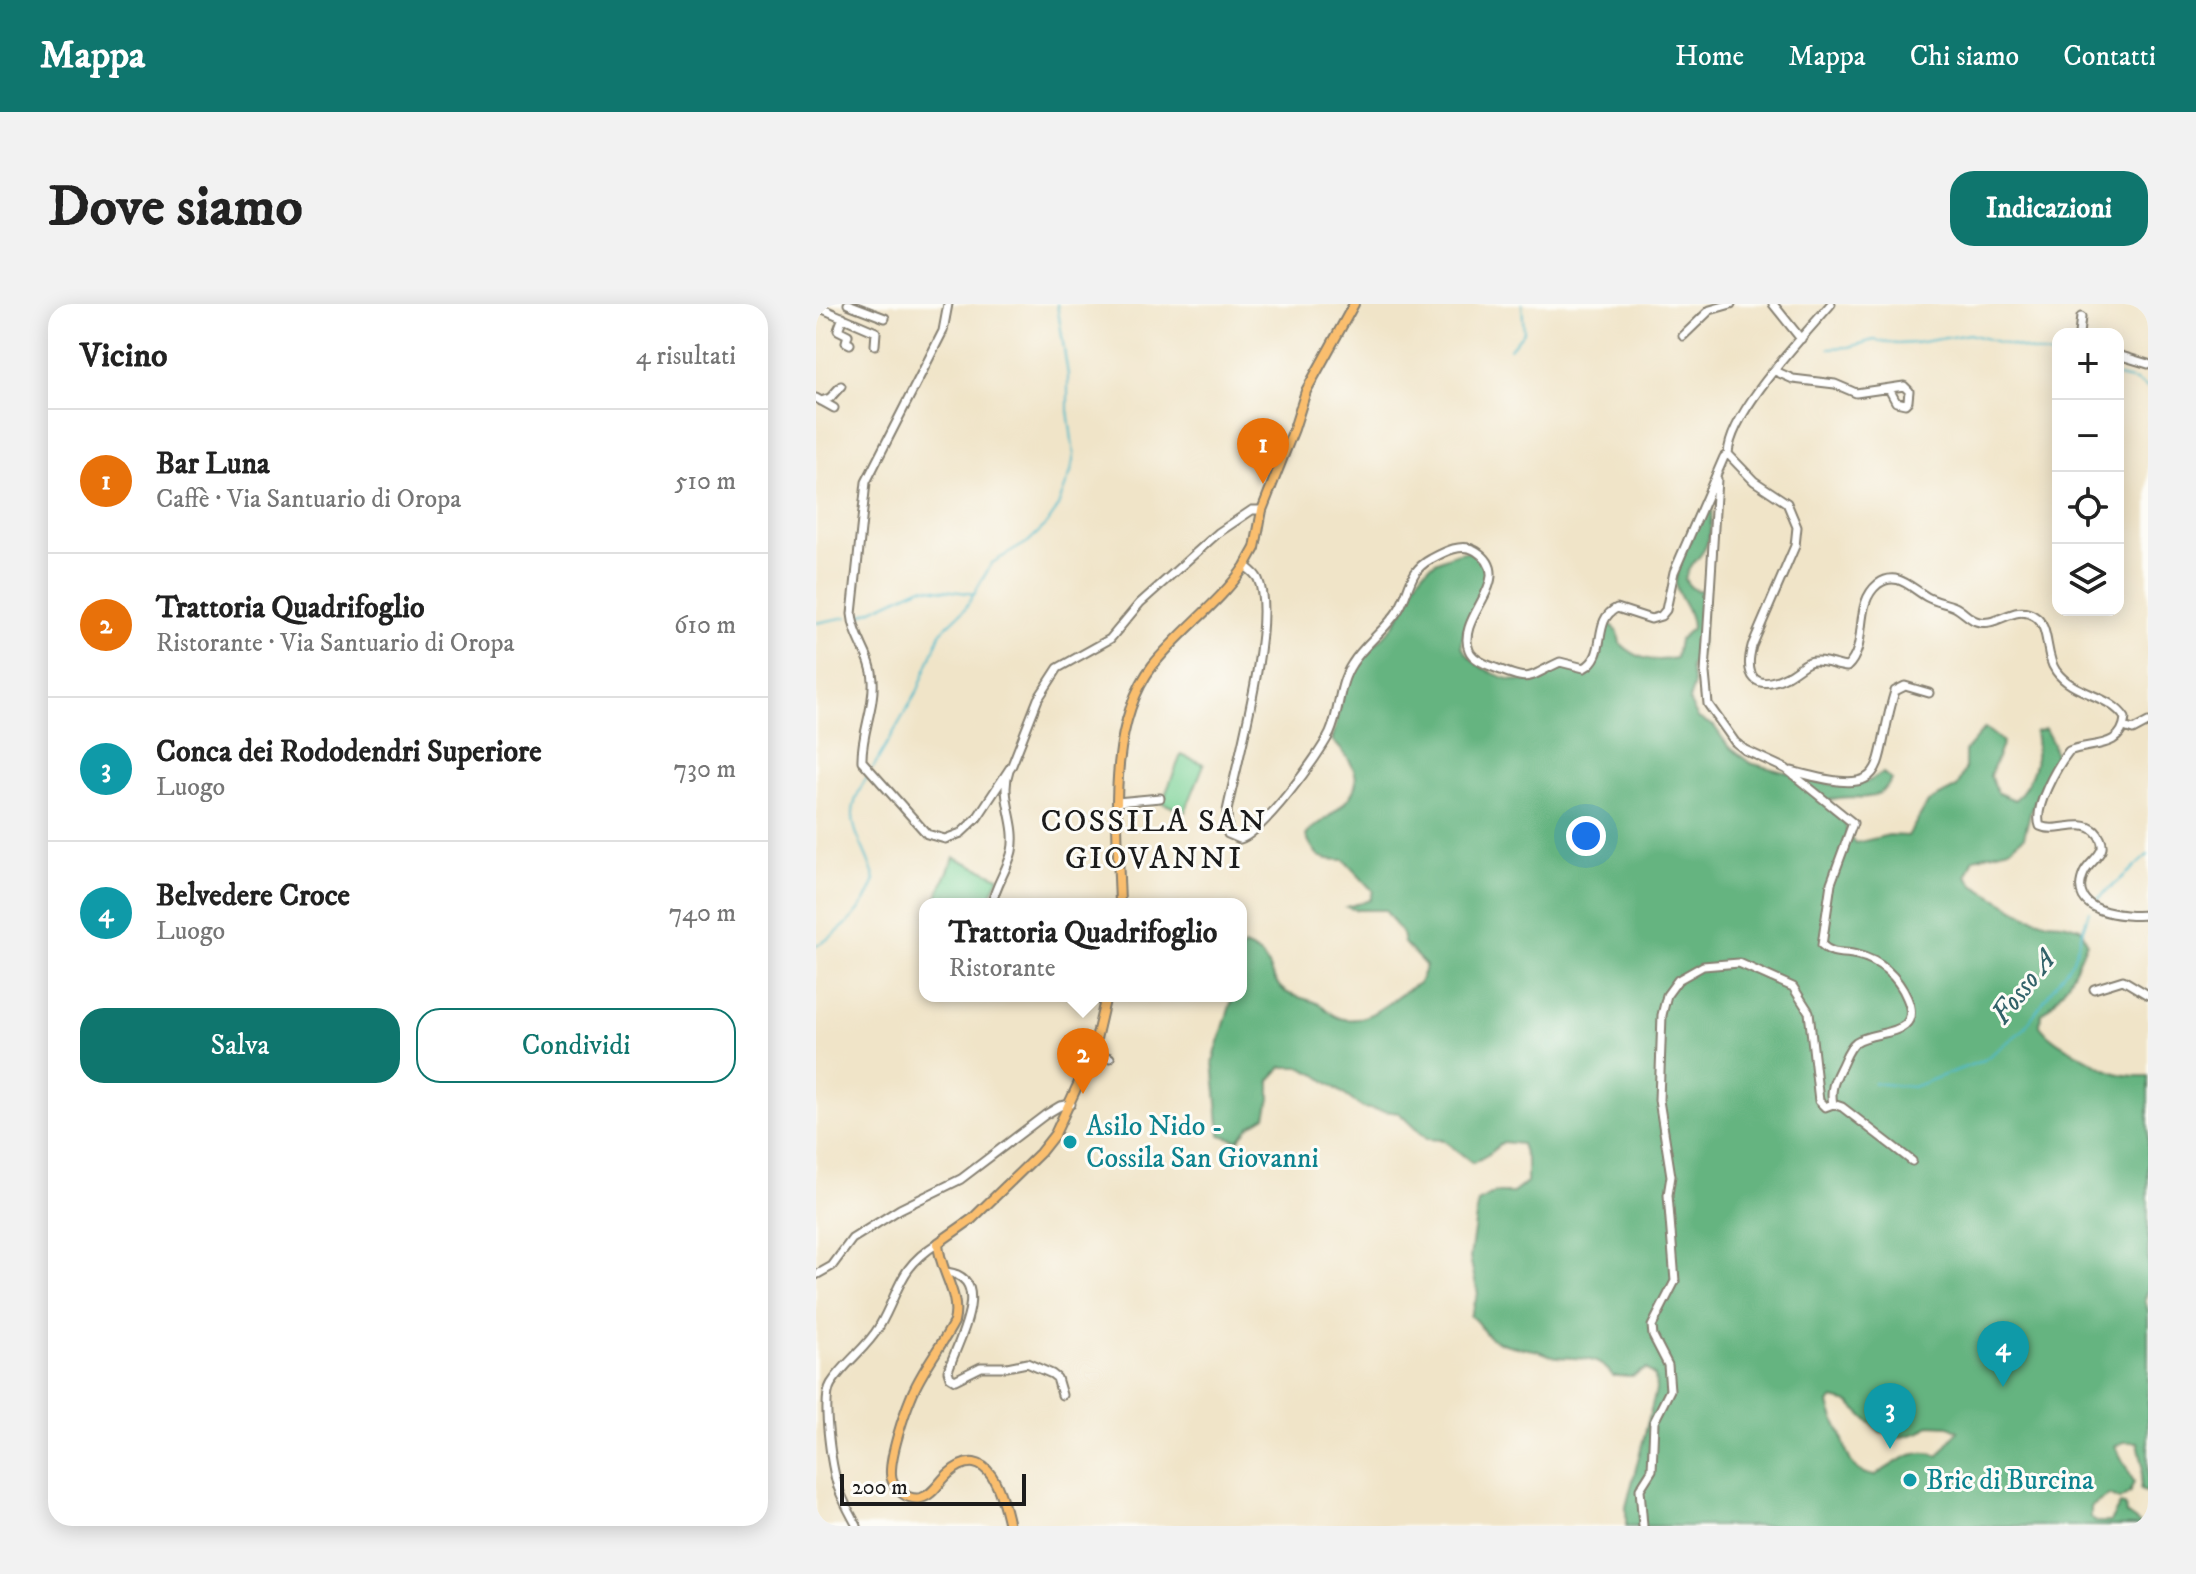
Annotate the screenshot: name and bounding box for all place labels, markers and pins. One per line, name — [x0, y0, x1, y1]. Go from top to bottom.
pin: 1 — [1237, 418, 1289, 484]
pin: 2 — [1057, 1028, 1109, 1094]
place label: Asilo Nido - Cossila San Giovanni — [1086, 1109, 1319, 1176]
marker: Asilo Nido - Cossila San Giovanni — [1061, 1133, 1079, 1151]
pin: 4 — [1977, 1321, 2029, 1387]
pin: 3 — [1864, 1383, 1916, 1449]
place label: Bric di Burcina — [1926, 1463, 2094, 1498]
marker: Bric di Burcina — [1901, 1471, 1919, 1489]

